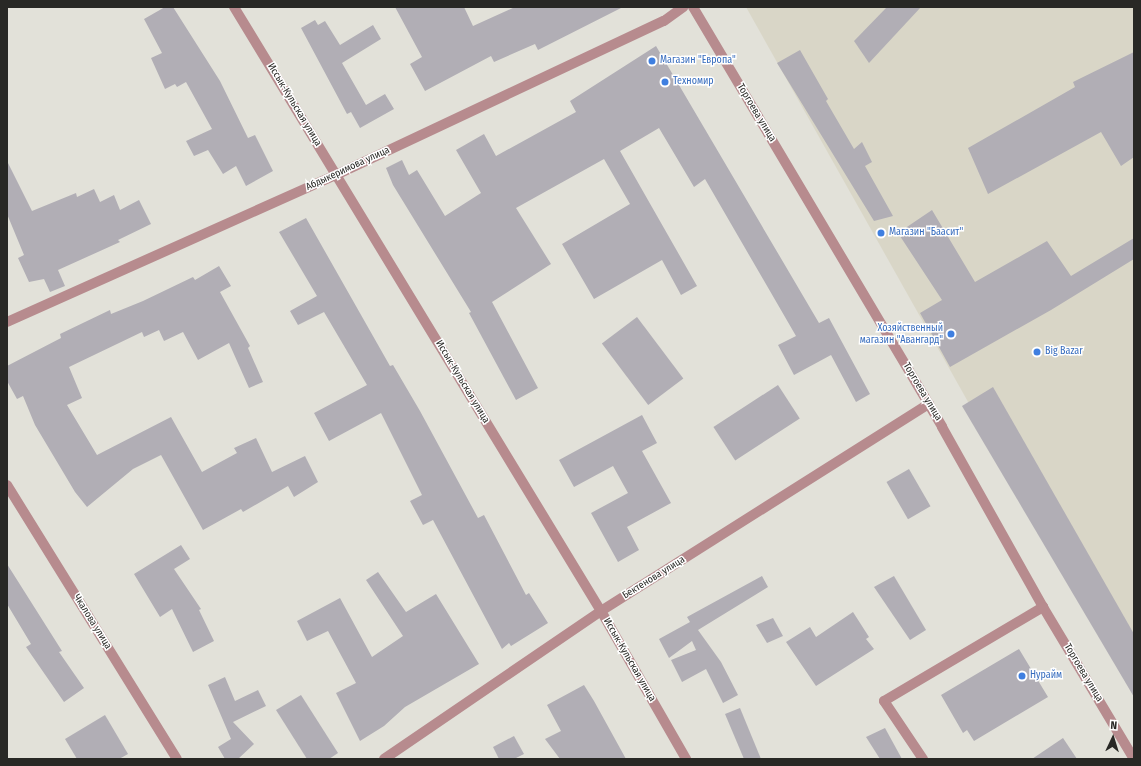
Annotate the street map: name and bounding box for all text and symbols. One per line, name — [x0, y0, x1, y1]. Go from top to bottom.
place label: Магазин "Европа" — [660, 55, 736, 67]
marker: Магазин "Европа" — [647, 56, 657, 66]
street label: Иссык-Кульская улица — [265, 61, 323, 149]
place label: Техномир — [673, 76, 714, 88]
marker: Техномир — [660, 77, 670, 87]
street label: Торгоева улица — [734, 82, 778, 144]
street label: Абдыкеримова улица — [304, 144, 392, 194]
place label: Магазин "Баасит" — [889, 227, 963, 239]
marker: Магазин "Баасит" — [876, 228, 886, 238]
place label: Хозяйственный магазин "Авангард" — [860, 322, 943, 346]
marker: Хозяйственный магазин "Авангард" — [946, 329, 956, 339]
street label: Иссык-Кульская улица — [433, 338, 491, 426]
place label: Big Bazar — [1045, 346, 1083, 358]
marker: Big Bazar — [1032, 347, 1042, 357]
street label: Торгоева улица — [900, 361, 944, 423]
street label: Бектенова улица — [621, 554, 687, 602]
street label: Чкалова улица — [70, 592, 114, 652]
street label: Иссык-Кульская улица — [600, 616, 658, 704]
street label: Торгоева улица — [1061, 642, 1105, 704]
place label: Нурайм — [1030, 670, 1062, 682]
marker: Нурайм — [1017, 671, 1027, 681]
north arrow — [1093, 718, 1133, 758]
text: N — [1110, 719, 1118, 732]

